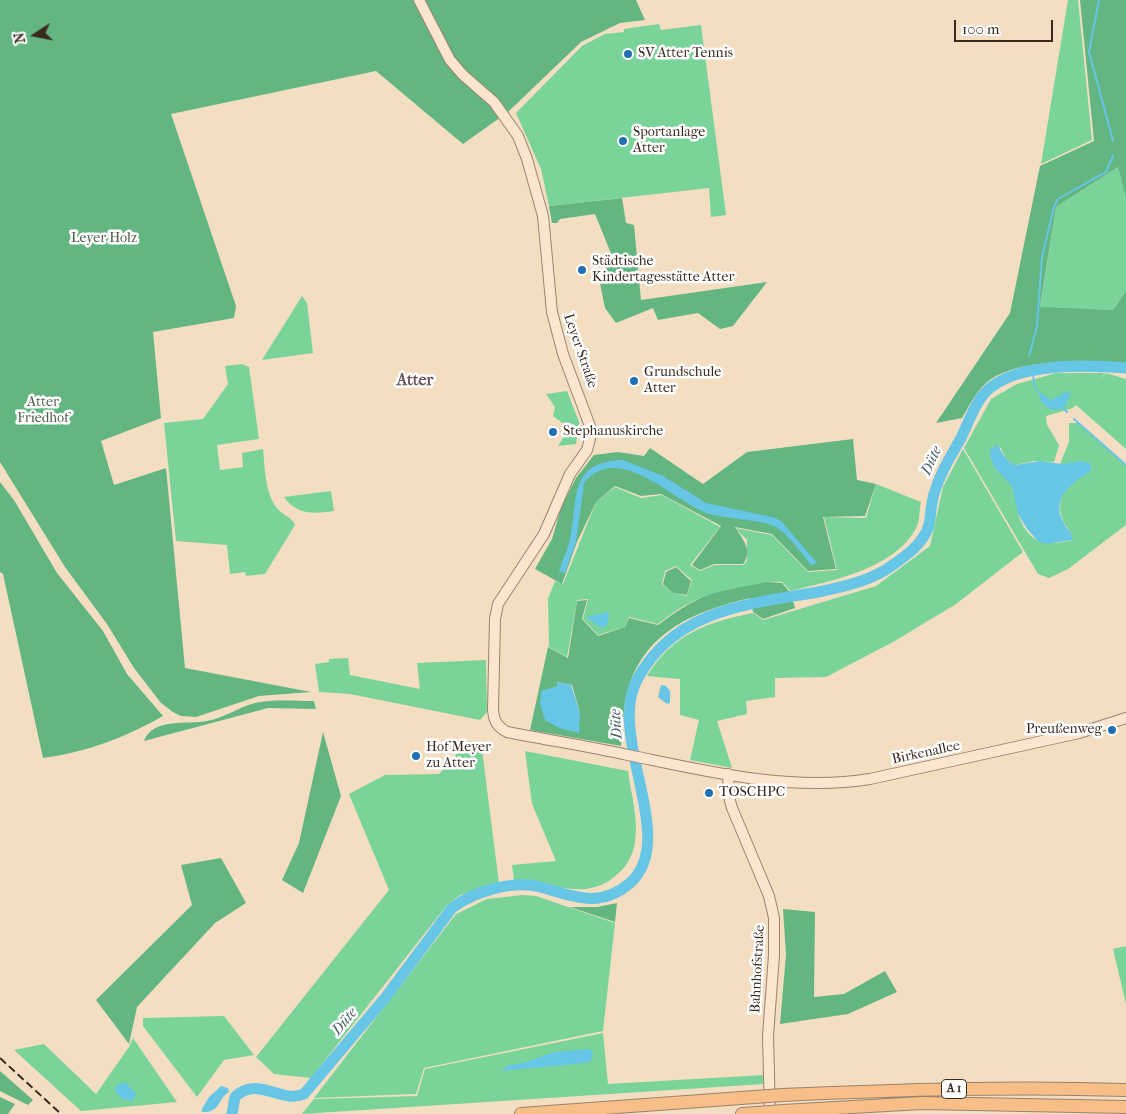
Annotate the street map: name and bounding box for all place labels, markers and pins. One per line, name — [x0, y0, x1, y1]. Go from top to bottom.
place label: SV Atter Tennis — [638, 46, 733, 62]
marker: SV Atter Tennis — [622, 48, 634, 60]
place label: Sportanlage Atter — [633, 125, 705, 158]
marker: Sportanlage Atter — [617, 135, 629, 147]
place label: Städtische Kindertagesstätte Atter — [592, 254, 734, 286]
marker: Städtische Kindertagesstätte Atter — [576, 264, 588, 276]
place label: Grundschule Atter — [644, 365, 721, 398]
marker: Grundschule Atter — [628, 375, 640, 387]
place label: Stephanuskirche — [563, 424, 663, 440]
marker: Stephanuskirche — [547, 426, 559, 438]
place label: Preußenweg — [1026, 722, 1102, 738]
marker: Preußenweg — [1106, 724, 1118, 736]
place label: Hof Meyer zu Atter — [426, 740, 491, 772]
marker: Hof Meyer zu Atter — [410, 750, 422, 762]
place label: TOSCHPC — [719, 785, 785, 801]
marker: TOSCHPC — [703, 787, 715, 799]

